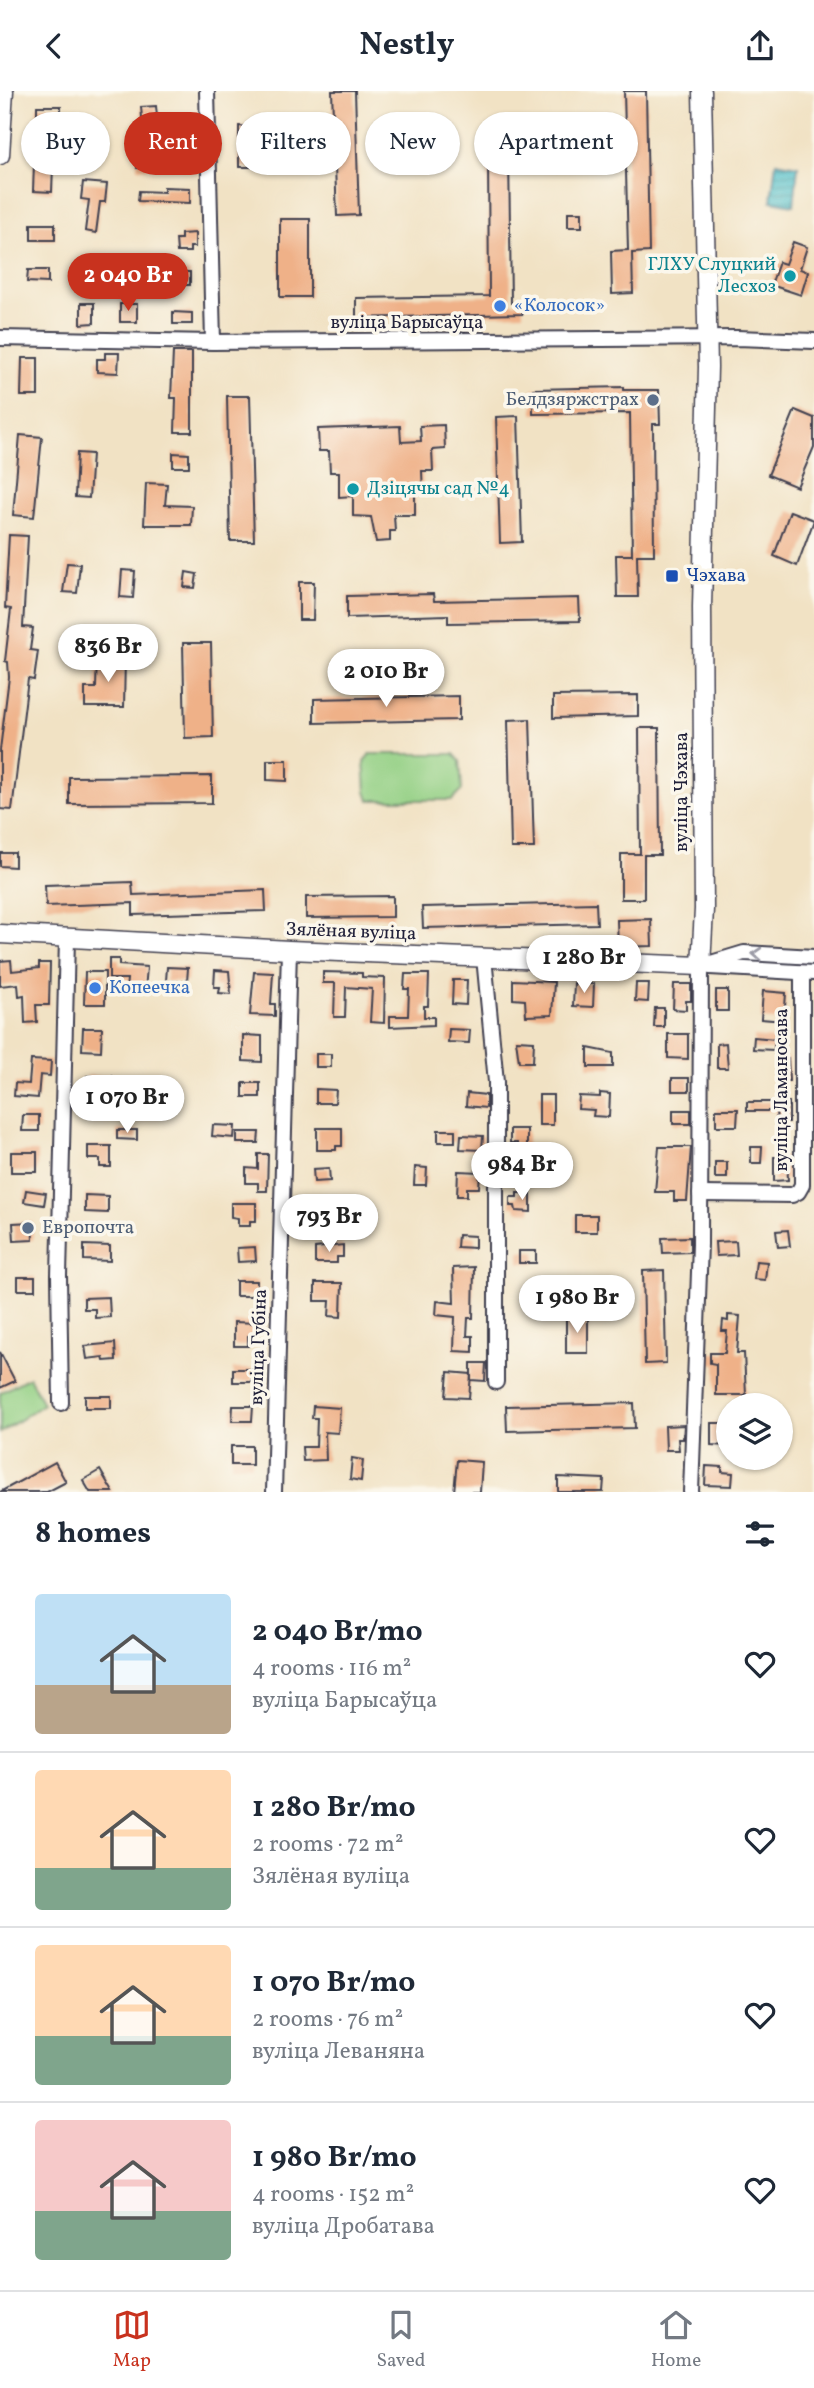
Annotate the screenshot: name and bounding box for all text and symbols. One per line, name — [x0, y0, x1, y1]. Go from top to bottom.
text: Nestly — [360, 24, 454, 68]
icon: back — [35, 27, 73, 65]
icon: share — [741, 27, 779, 65]
chip: Buy — [21, 112, 110, 175]
chip: Rent — [124, 112, 222, 175]
chip: Filters — [236, 112, 351, 175]
chip: New — [365, 112, 460, 175]
chip: Apartment — [474, 112, 638, 175]
place label: ГЛХУ Слуцкий Лесхоз — [648, 252, 776, 300]
pin: 2 040 Br — [56, 253, 200, 313]
text: 2 040 Br — [84, 260, 172, 292]
marker: ГЛХУ Слуцкий Лесхоз — [782, 268, 798, 284]
place label: «Колосок» — [514, 293, 605, 319]
marker: «Колосок» — [492, 298, 508, 314]
street label: вуліца Барысаўца — [330, 310, 484, 336]
place label: Белдзяржстрах — [506, 387, 639, 413]
marker: Белдзяржстрах — [645, 392, 661, 408]
place label: Дзіцячы сад №4 — [367, 476, 510, 502]
marker: Дзіцячы сад №4 — [345, 481, 361, 497]
place label: Чэхава — [686, 563, 746, 589]
marker: Чэхава — [664, 568, 680, 584]
pin: 836 Br — [51, 625, 165, 684]
text: 836 Br — [74, 631, 142, 663]
pin: 2 010 Br — [314, 649, 458, 709]
text: 2 010 Br — [343, 656, 429, 688]
street label: вуліца Чэхава — [669, 732, 695, 852]
street label: Зялёная вуліца — [285, 917, 417, 947]
pin: 1 280 Br — [512, 935, 656, 995]
text: 1 280 Br — [542, 942, 626, 974]
one-way arrow — [751, 947, 762, 962]
place label: Копеечка — [109, 975, 190, 1001]
marker: Копеечка — [87, 980, 103, 996]
street label: вуліца Ламаносава — [769, 1008, 795, 1172]
pin: 1 070 Br — [55, 1075, 199, 1135]
text: 1 070 Br — [85, 1082, 169, 1114]
pin: 984 Br — [465, 1143, 579, 1202]
text: 984 Br — [487, 1149, 557, 1181]
pin: 793 Br — [272, 1195, 386, 1254]
text: 793 Br — [296, 1201, 362, 1233]
place label: Европочта — [42, 1215, 134, 1241]
marker: Европочта — [20, 1220, 36, 1236]
pin: 1 980 Br — [505, 1275, 649, 1335]
text: 1 980 Br — [535, 1282, 619, 1314]
street label: вуліца Губіна — [244, 1288, 274, 1406]
map controls — [716, 1393, 793, 1470]
button: layers — [716, 1393, 793, 1470]
text: 8 homes — [35, 1513, 151, 1555]
icon: filters — [741, 1515, 779, 1553]
text: 2 040 Br/mo — [252, 1611, 423, 1653]
icon: home — [91, 1622, 175, 1706]
icon: heart — [741, 1645, 779, 1683]
text: 4 rooms · 116 m² — [252, 1653, 411, 1685]
text: вуліца Барысаўца — [252, 1685, 437, 1717]
text: 1 280 Br/mo — [252, 1787, 416, 1829]
icon: home — [91, 1798, 175, 1882]
icon: heart — [741, 1821, 779, 1859]
text: 2 rooms · 72 m² — [252, 1829, 403, 1861]
text: Зялёная вуліца — [252, 1861, 410, 1893]
text: 1 070 Br/mo — [252, 1962, 415, 2004]
icon: home — [91, 1973, 175, 2057]
icon: heart — [741, 1996, 779, 2034]
text: 2 rooms · 76 m² — [252, 2004, 403, 2036]
text: вуліца Леваняна — [252, 2036, 425, 2068]
text: 1 980 Br/mo — [252, 2137, 417, 2179]
icon: home — [91, 2148, 175, 2232]
icon: heart — [741, 2171, 779, 2209]
text: 4 rooms · 152 m² — [252, 2179, 414, 2211]
text: вуліца Дробатава — [252, 2211, 435, 2243]
tab: Map — [113, 2306, 151, 2374]
tab: Saved — [376, 2306, 425, 2374]
tab: Home — [651, 2306, 701, 2374]

